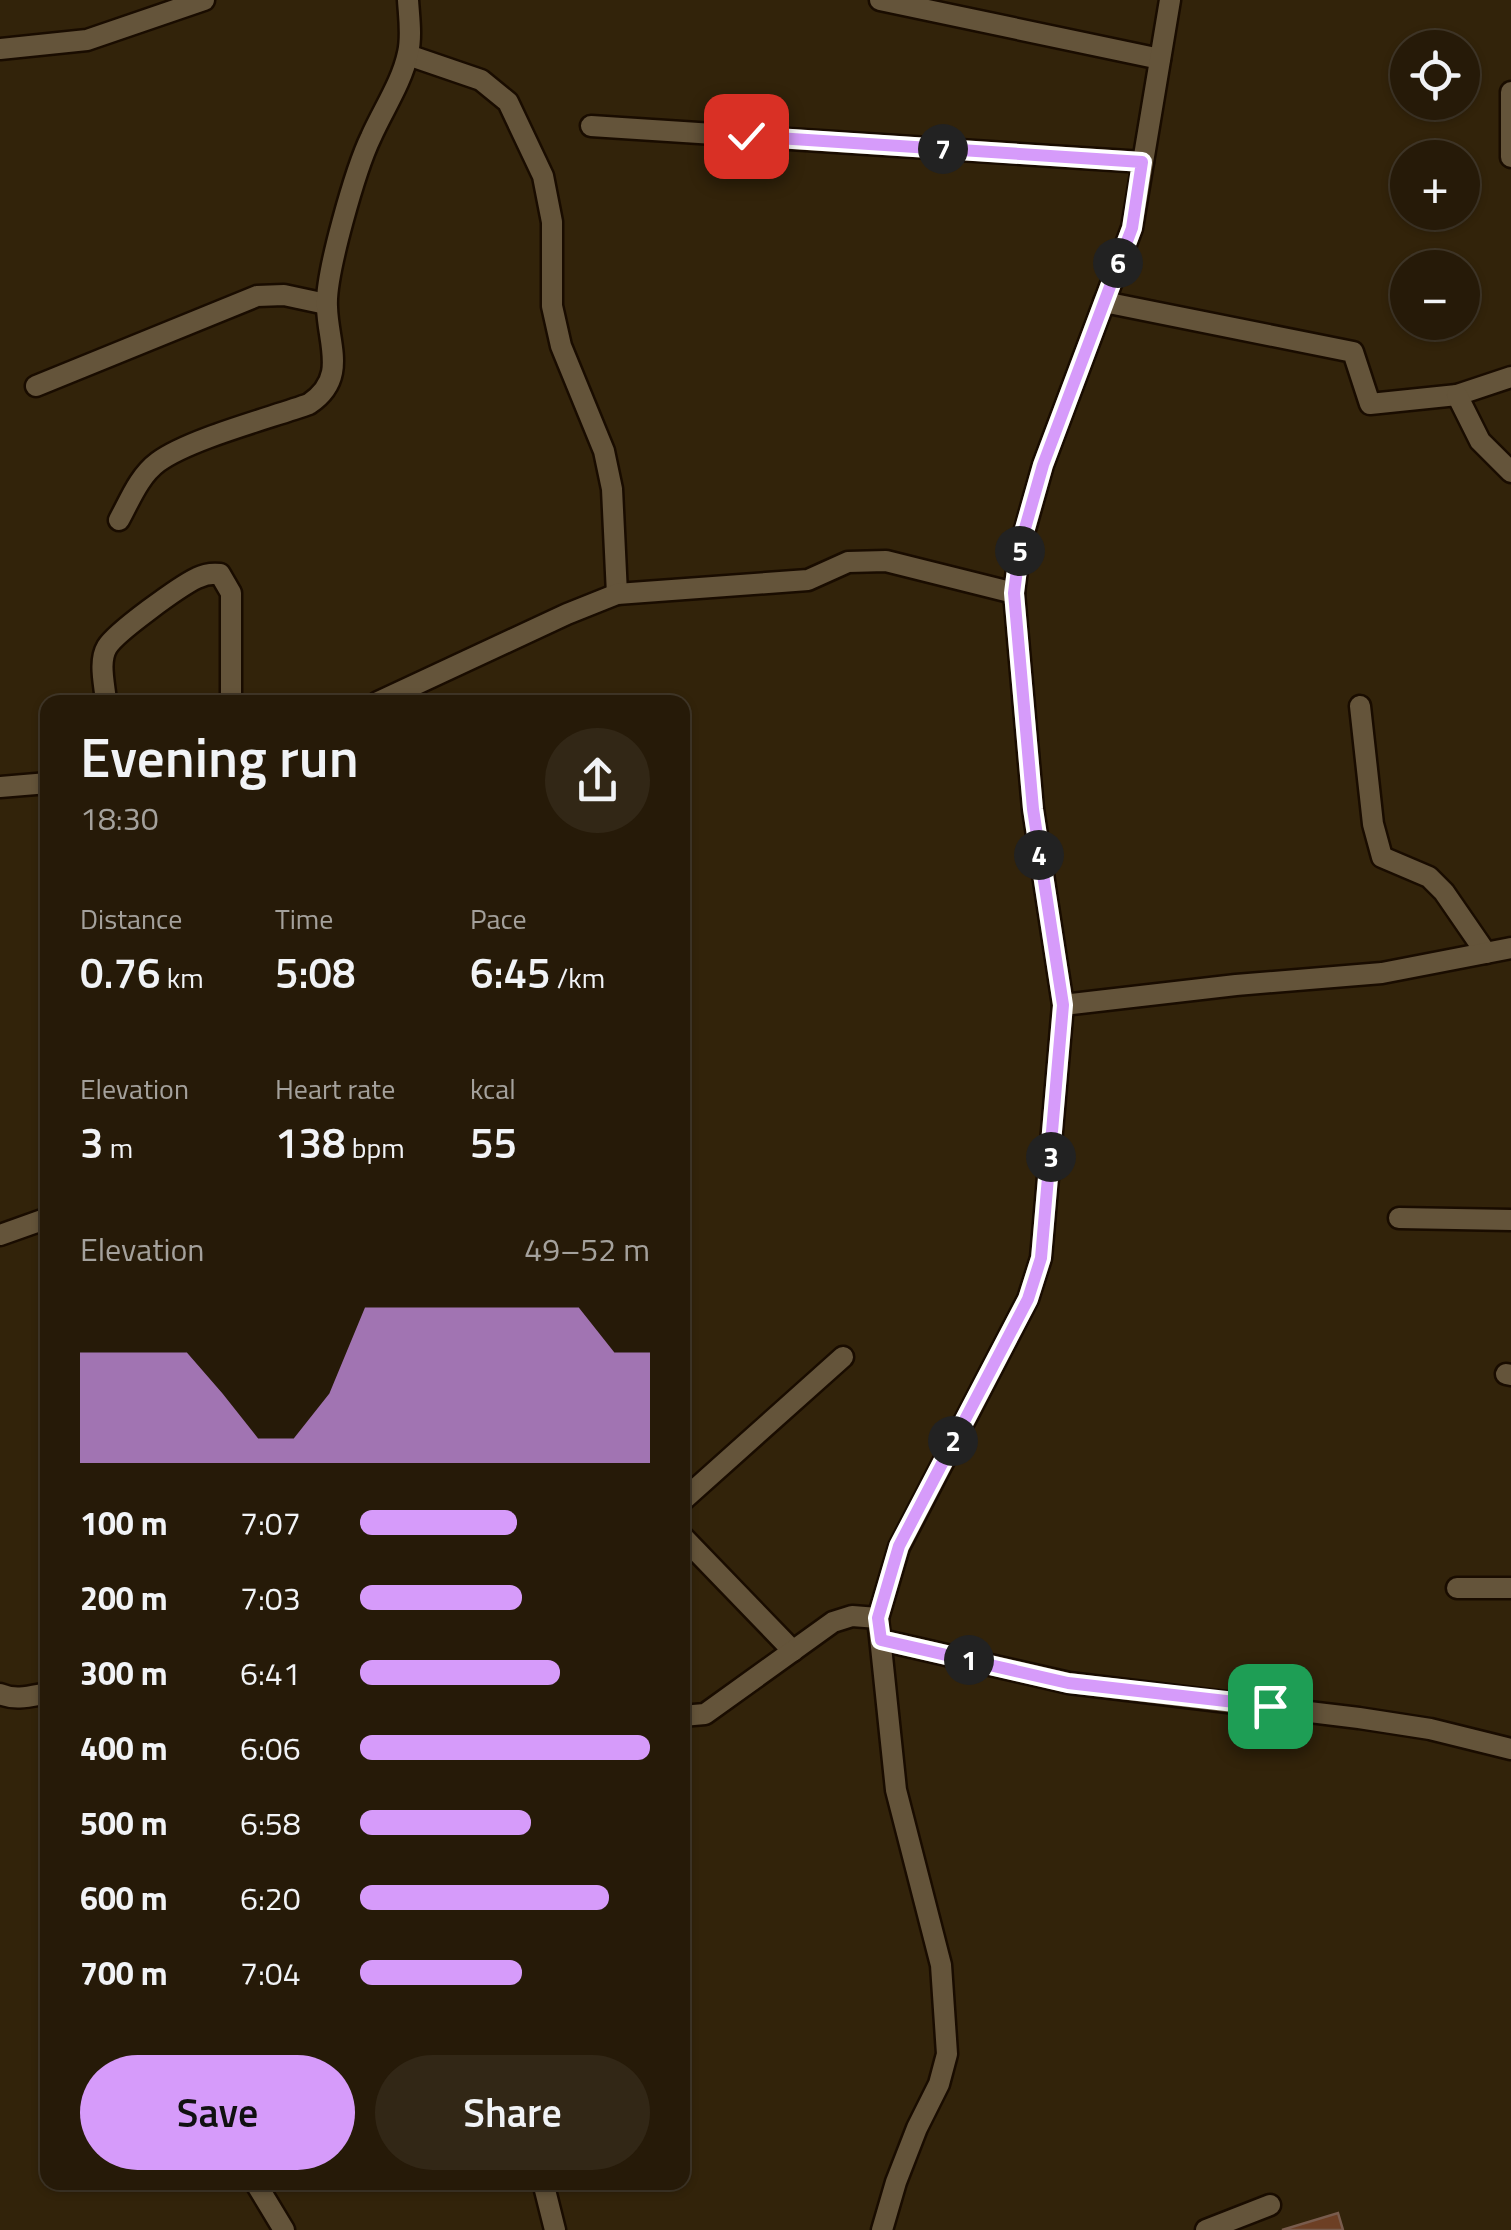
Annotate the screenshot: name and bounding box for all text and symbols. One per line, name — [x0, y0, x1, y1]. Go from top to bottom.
map controls — [1390, 30, 1480, 340]
button: locate — [1390, 30, 1480, 120]
pin — [704, 94, 789, 179]
icon: check — [719, 109, 774, 164]
pin: 7 — [918, 124, 968, 174]
text: 7 — [935, 127, 951, 170]
button: + — [1390, 140, 1480, 230]
pin: 6 — [1093, 238, 1143, 288]
text: 6 — [1110, 241, 1126, 284]
button: − — [1390, 250, 1480, 340]
pin: 5 — [995, 526, 1045, 576]
text: 5 — [1012, 529, 1028, 572]
text: Evening run — [80, 715, 359, 798]
button: share — [545, 728, 650, 833]
text: 18:30 — [80, 794, 159, 842]
pin: 4 — [1014, 830, 1064, 880]
text: 4 — [1031, 833, 1047, 876]
text: Distance — [80, 897, 182, 940]
text: Time — [275, 897, 333, 940]
text: Pace — [470, 897, 527, 940]
text: 0.76 — [80, 940, 161, 1004]
text: 5:08 — [275, 940, 356, 1004]
text: 6:45 — [470, 940, 551, 1004]
text: km — [161, 956, 204, 999]
text: /km — [551, 956, 605, 999]
text: Elevation — [80, 1067, 189, 1110]
text: Heart rate — [275, 1067, 395, 1110]
text: kcal — [470, 1067, 516, 1110]
text: 3 — [80, 1110, 104, 1174]
text: 138 — [275, 1110, 346, 1174]
text: 55 — [470, 1110, 517, 1174]
text: m — [104, 1126, 133, 1169]
text: bpm — [346, 1126, 405, 1169]
pin: 3 — [1026, 1132, 1076, 1182]
text: 3 — [1043, 1135, 1059, 1178]
text: Elevation — [80, 1225, 204, 1273]
text: 49–52 m — [524, 1225, 650, 1273]
pin: 2 — [928, 1416, 978, 1466]
text: 2 — [945, 1419, 961, 1462]
text: 100 m — [80, 1499, 168, 1547]
text: 7:07 — [240, 1499, 301, 1547]
text: 200 m — [80, 1574, 168, 1622]
text: 7:03 — [240, 1574, 301, 1622]
pin: 1 — [944, 1635, 994, 1685]
text: 1 — [961, 1638, 977, 1681]
text: 300 m — [80, 1649, 168, 1697]
text: 6:41 — [240, 1649, 301, 1697]
pin — [1228, 1664, 1313, 1749]
icon: arrive — [1243, 1679, 1298, 1734]
text: 400 m — [80, 1724, 168, 1772]
text: 6:06 — [240, 1724, 301, 1772]
text: 500 m — [80, 1799, 168, 1847]
text: 6:58 — [240, 1799, 301, 1847]
text: 600 m — [80, 1874, 168, 1922]
text: 6:20 — [240, 1874, 301, 1922]
text: 700 m — [80, 1949, 168, 1997]
text: 7:04 — [240, 1949, 301, 1997]
button: Save — [80, 2055, 355, 2170]
button: Share — [375, 2055, 650, 2170]

